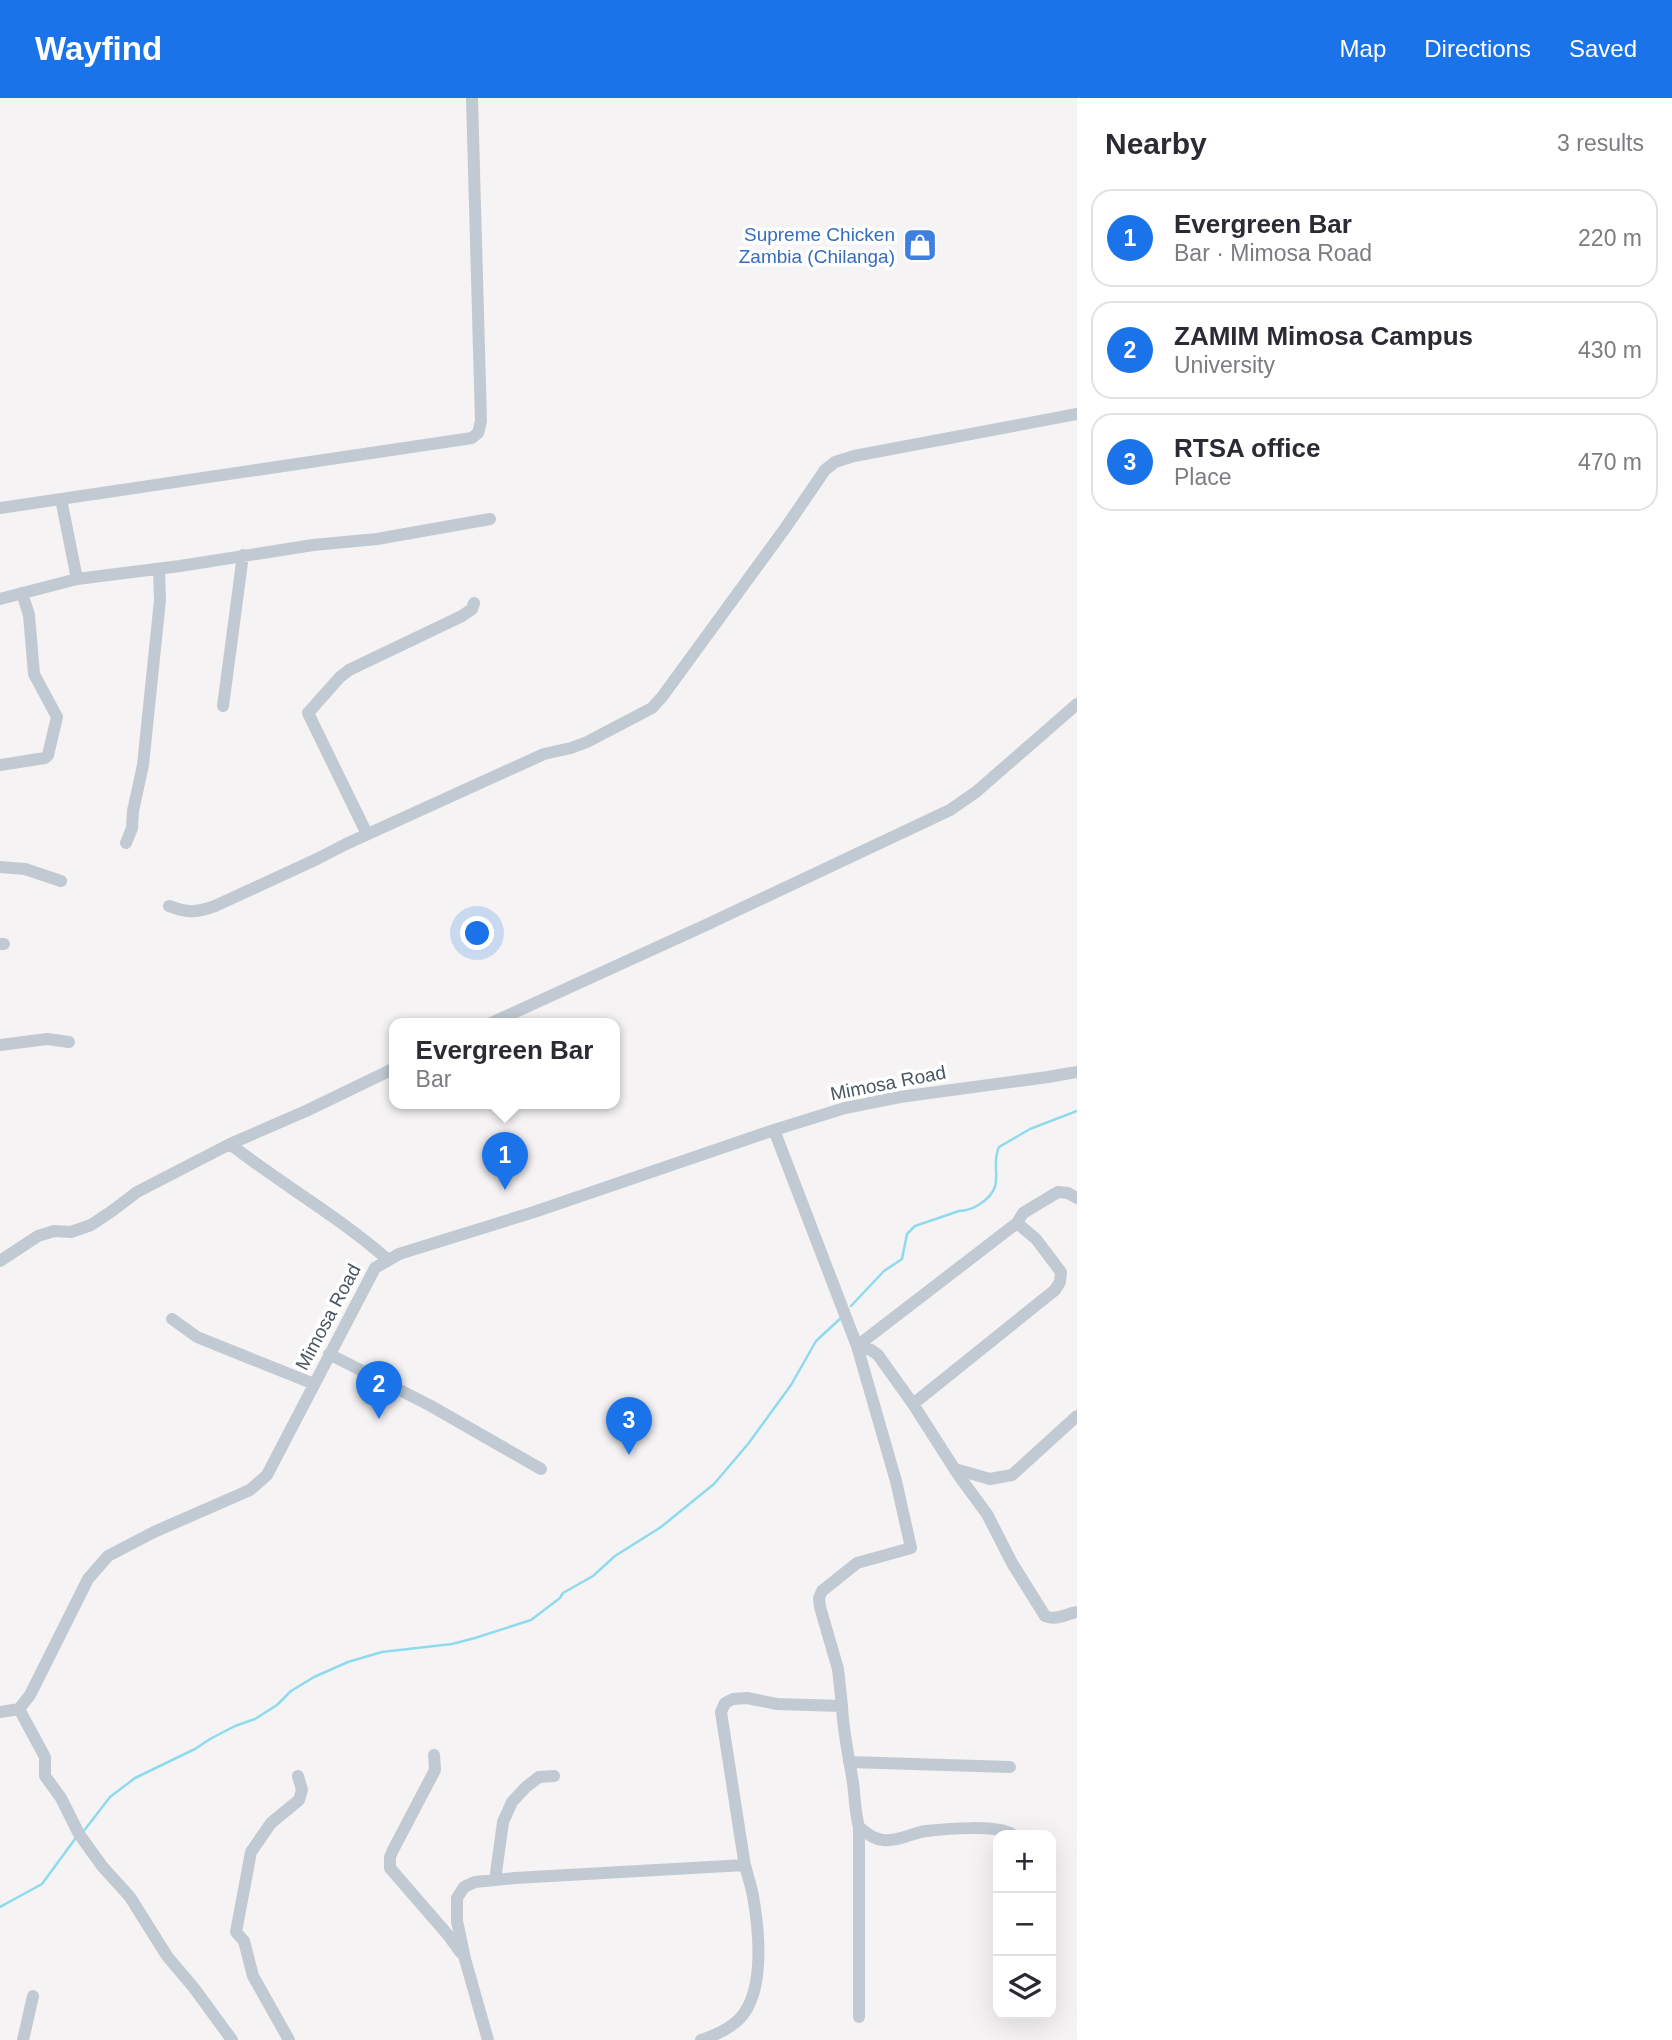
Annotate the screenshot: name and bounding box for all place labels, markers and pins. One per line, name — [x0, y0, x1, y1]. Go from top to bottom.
place label: Supreme Chicken Zambia (Chilanga) — [739, 224, 895, 267]
shop icon: Supreme Chicken Zambia (Chilanga) — [901, 226, 939, 264]
pin: 1 — [482, 1132, 528, 1190]
pin: 2 — [356, 1361, 402, 1419]
pin: 3 — [606, 1397, 652, 1455]

